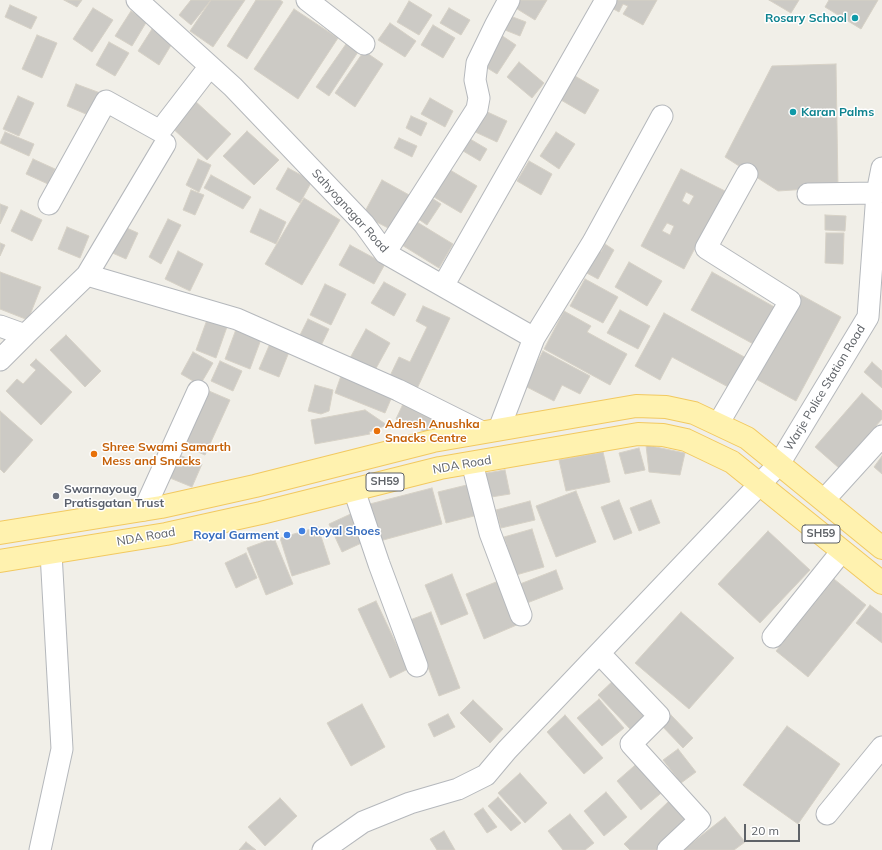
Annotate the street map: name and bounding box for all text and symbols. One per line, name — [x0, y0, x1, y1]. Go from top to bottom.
place label: Rosary School — [765, 11, 847, 25]
marker: Rosary School — [850, 13, 860, 23]
place label: Karan Palms — [801, 105, 874, 119]
marker: Karan Palms — [788, 107, 798, 117]
street label: Sahyognagar Road — [309, 166, 391, 256]
street label: Warje Police Station Road — [782, 322, 868, 454]
place label: Adresh Anushka Snacks Centre — [385, 417, 480, 445]
marker: Adresh Anushka Snacks Centre — [372, 426, 382, 436]
place label: Shree Swami Samarth Mess and Snacks — [102, 440, 231, 468]
marker: Shree Swami Samarth Mess and Snacks — [89, 449, 99, 459]
street label: NDA Road — [432, 453, 492, 477]
road number: SH59 — [366, 473, 404, 491]
place label: Swarnayoug Pratisgatan Trust — [64, 482, 164, 510]
marker: Swarnayoug Pratisgatan Trust — [51, 491, 61, 501]
place label: Royal Shoes — [310, 524, 380, 538]
street label: NDA Road — [116, 525, 176, 549]
road number: SH59 — [802, 525, 840, 543]
marker: Royal Shoes — [297, 526, 307, 536]
place label: Royal Garment — [193, 528, 279, 542]
marker: Royal Garment — [282, 530, 292, 540]
scale bar — [746, 816, 802, 842]
text: 20 m — [751, 823, 779, 838]

